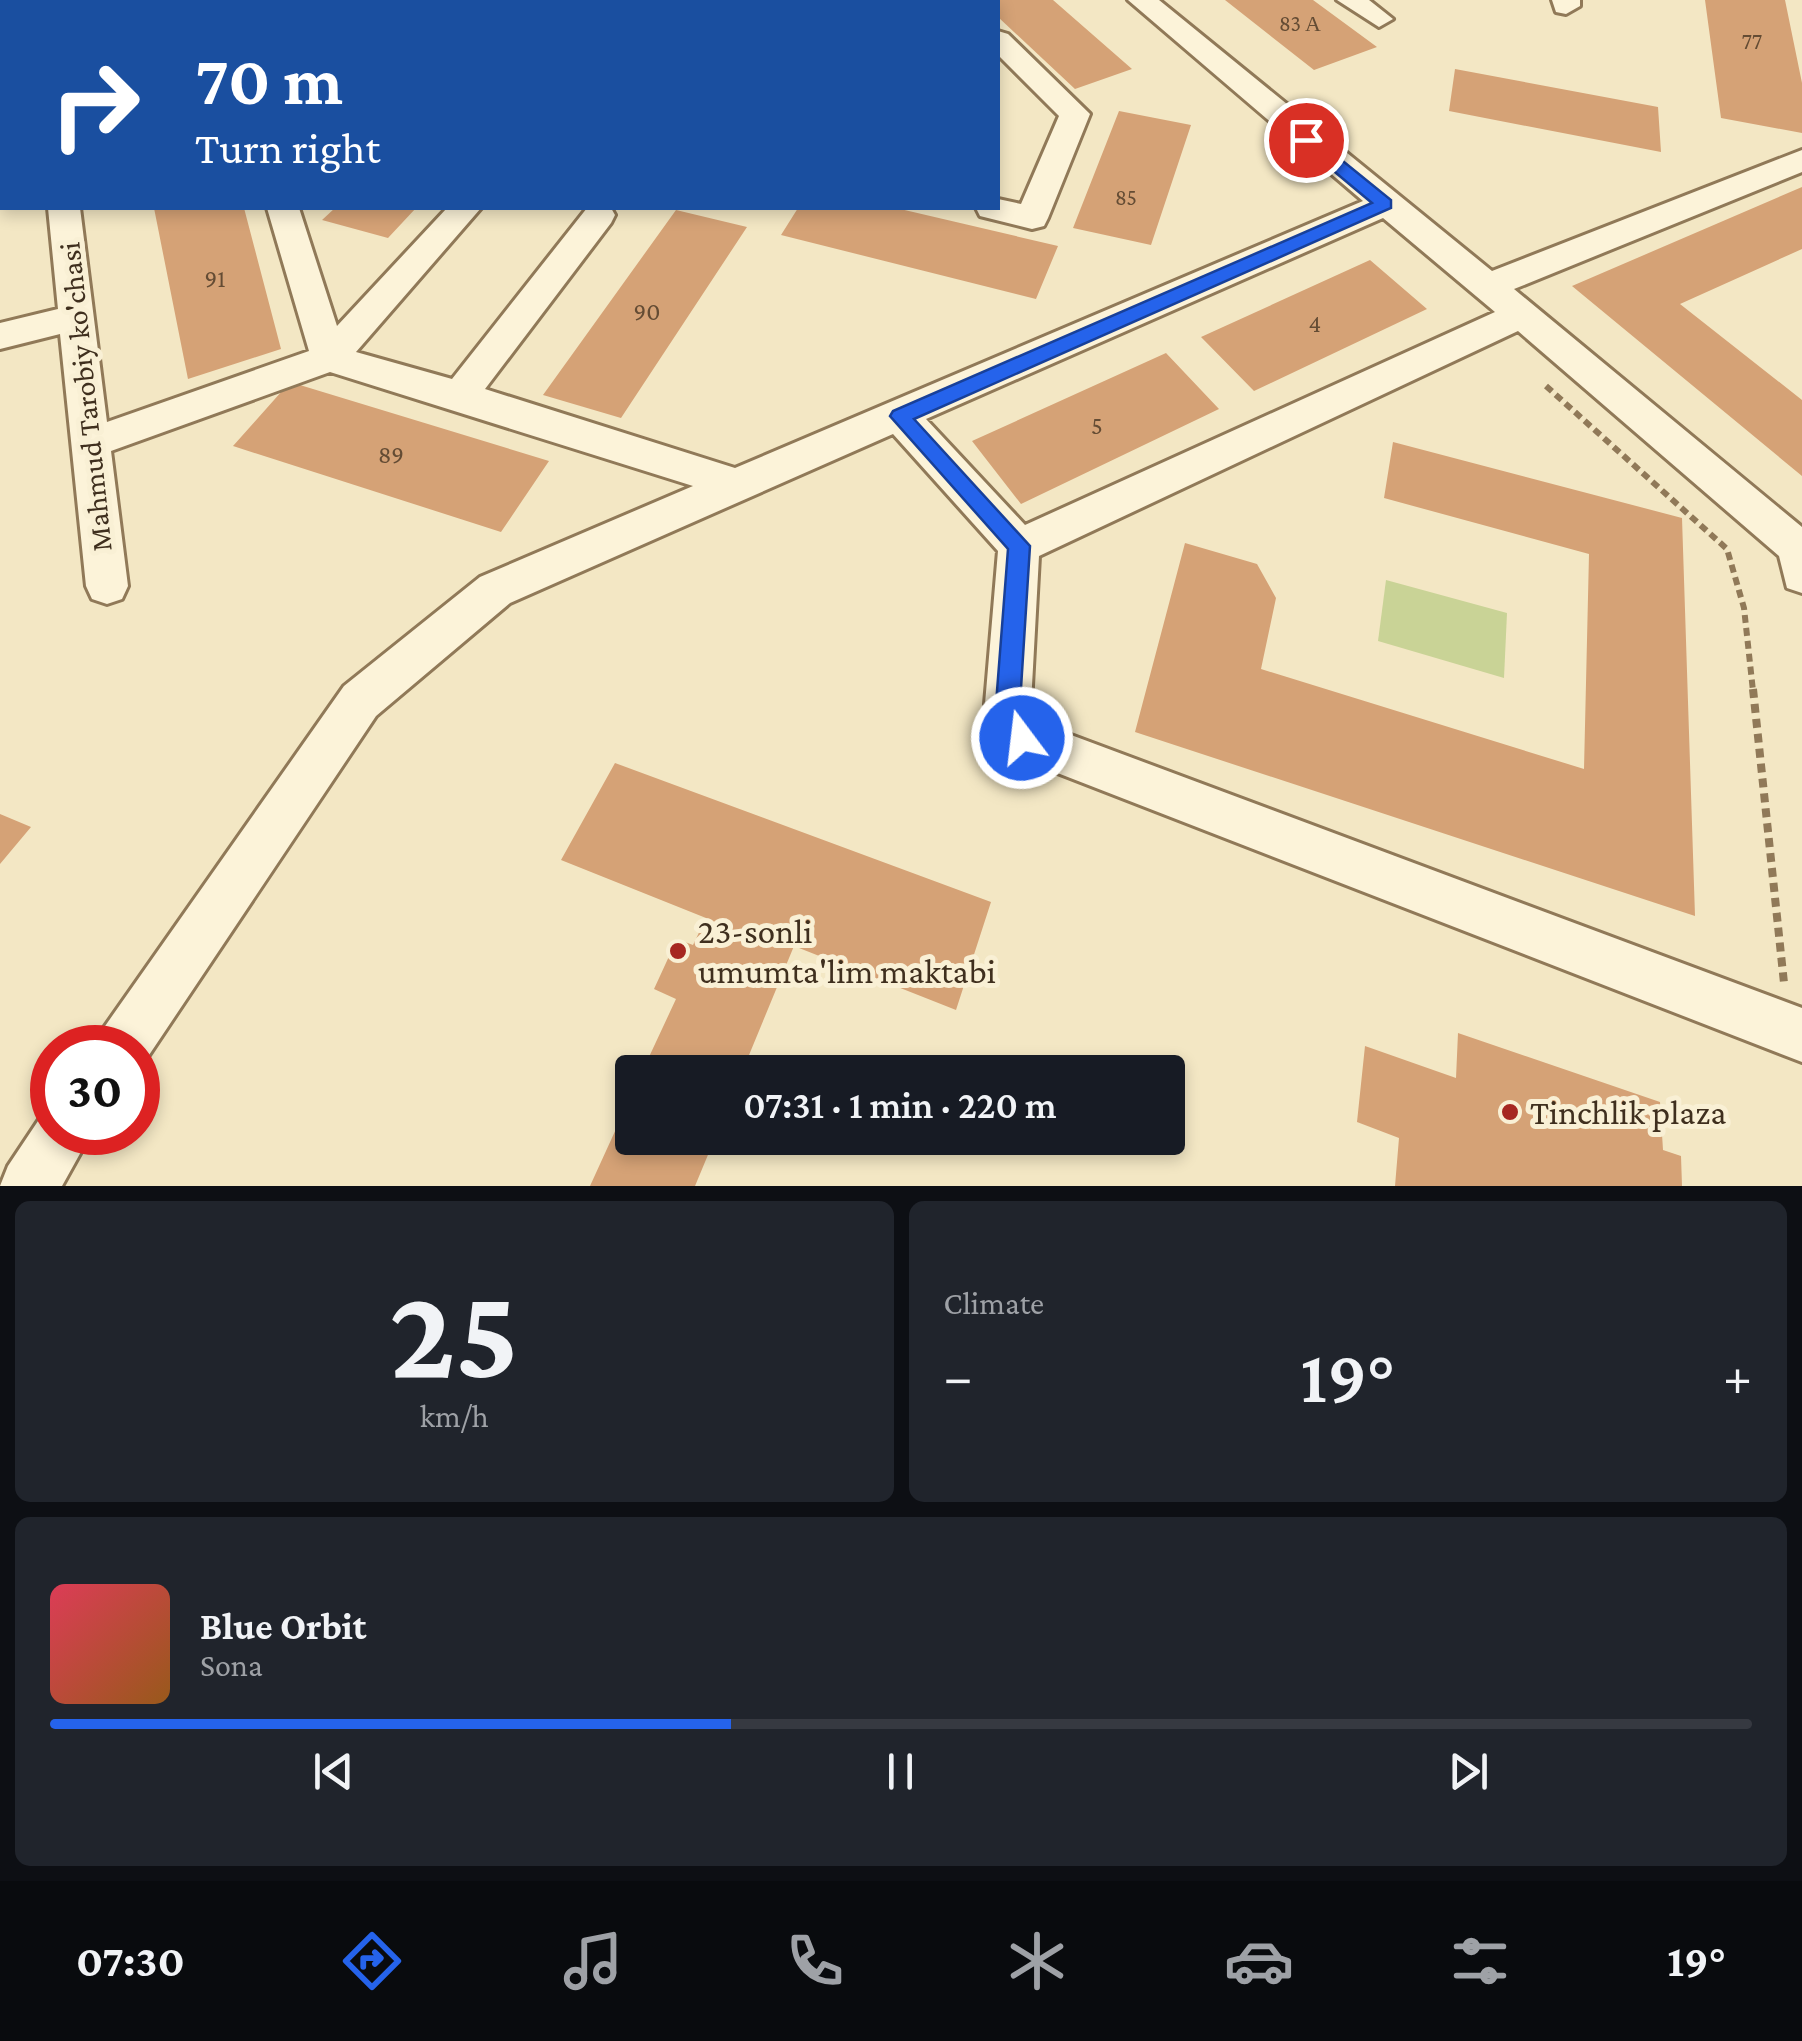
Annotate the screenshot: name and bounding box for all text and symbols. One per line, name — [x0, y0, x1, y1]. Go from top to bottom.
house number: 83 А — [1279, 11, 1321, 36]
house number: 77 — [1742, 29, 1762, 54]
icon: right — [30, 40, 160, 170]
text: 70 m — [195, 41, 343, 119]
pin — [1264, 98, 1349, 183]
icon: arrive — [1279, 113, 1334, 168]
text: Turn right — [195, 123, 380, 173]
house number: 85 — [1115, 185, 1137, 210]
street label: Mahmud Tarobiy ko'chasi — [52, 240, 119, 553]
house number: 91 — [205, 265, 226, 292]
house number: 90 — [634, 298, 660, 325]
house number: 4 — [1309, 310, 1321, 337]
house number: 5 — [1091, 412, 1103, 439]
house number: 89 — [378, 441, 404, 468]
position arrow — [970, 686, 1074, 790]
place label: 23-sonli umumta'lim maktabi — [698, 912, 996, 991]
marker: 23-sonli umumta'lim maktabi — [667, 940, 689, 962]
speed limit sign: 30 — [30, 1025, 160, 1155]
text: 07:31 · 1 min · 220 m — [743, 1084, 1057, 1126]
place label: Tinchlik plaza — [1530, 1093, 1727, 1132]
marker: Tinchlik plaza — [1499, 1101, 1521, 1123]
text: 25 — [389, 1260, 519, 1405]
text: Climate — [944, 1285, 1044, 1321]
text: 19° — [1300, 1335, 1395, 1418]
text: − — [944, 1346, 973, 1407]
text: + — [1723, 1346, 1752, 1407]
text: km/h — [420, 1398, 489, 1434]
text: Blue Orbit — [200, 1605, 367, 1647]
text: Sona — [200, 1647, 263, 1683]
icon: previous — [306, 1744, 361, 1799]
icon: pause — [873, 1744, 928, 1799]
icon: next — [1441, 1744, 1496, 1799]
icon: directions — [337, 1926, 407, 1996]
icon: music — [558, 1926, 628, 1996]
icon: phone — [780, 1926, 850, 1996]
icon: climate — [1002, 1926, 1072, 1996]
icon: car — [1224, 1926, 1294, 1996]
icon: filters — [1445, 1926, 1515, 1996]
text: 07:30 — [76, 1936, 185, 1986]
text: 19° — [1667, 1936, 1726, 1986]

